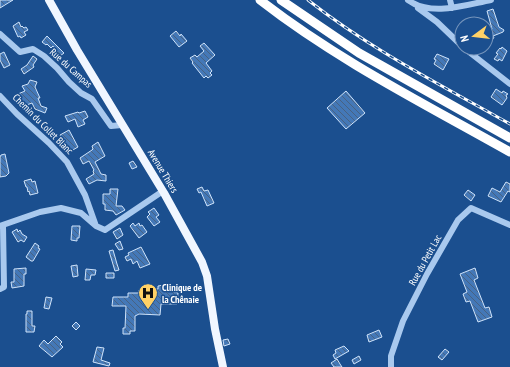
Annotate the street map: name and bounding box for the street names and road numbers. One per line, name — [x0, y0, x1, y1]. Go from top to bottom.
street label: Rue du Campas — [47, 45, 95, 91]
street label: Chemin du Collet Blanc — [10, 91, 76, 157]
street label: Avenue Thiers — [145, 147, 181, 196]
street label: Rue du Petit Lac — [406, 232, 444, 288]

